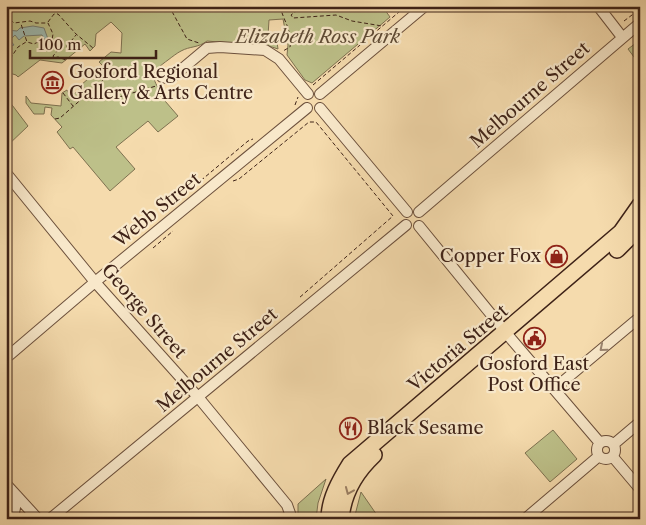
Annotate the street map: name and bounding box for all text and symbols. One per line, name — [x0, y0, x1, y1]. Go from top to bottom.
park label: Elizabeth Ross Park — [234, 26, 401, 48]
scale bar — [30, 28, 156, 60]
text: 100 m — [38, 35, 81, 54]
street label: Melbourne Street — [466, 37, 595, 153]
place label: Gosford Regional Gallery & Arts Centre — [69, 61, 253, 104]
museum icon: Gosford Regional Gallery & Arts Centre — [41, 70, 65, 94]
street label: Webb Street — [108, 168, 206, 252]
shop icon: Copper Fox — [545, 244, 569, 268]
place label: Copper Fox — [440, 245, 541, 267]
street label: George Street — [97, 259, 192, 363]
street label: Victoria Street — [403, 299, 513, 397]
street label: Melbourne Street — [152, 303, 282, 417]
public building icon: Gosford East Post Office — [522, 327, 546, 351]
one-way arrow — [599, 342, 608, 351]
place label: Gosford East Post Office — [479, 353, 589, 396]
restaurant icon: Black Sesame — [339, 416, 363, 440]
place label: Black Sesame — [367, 417, 484, 439]
one-way arrow — [344, 486, 355, 495]

